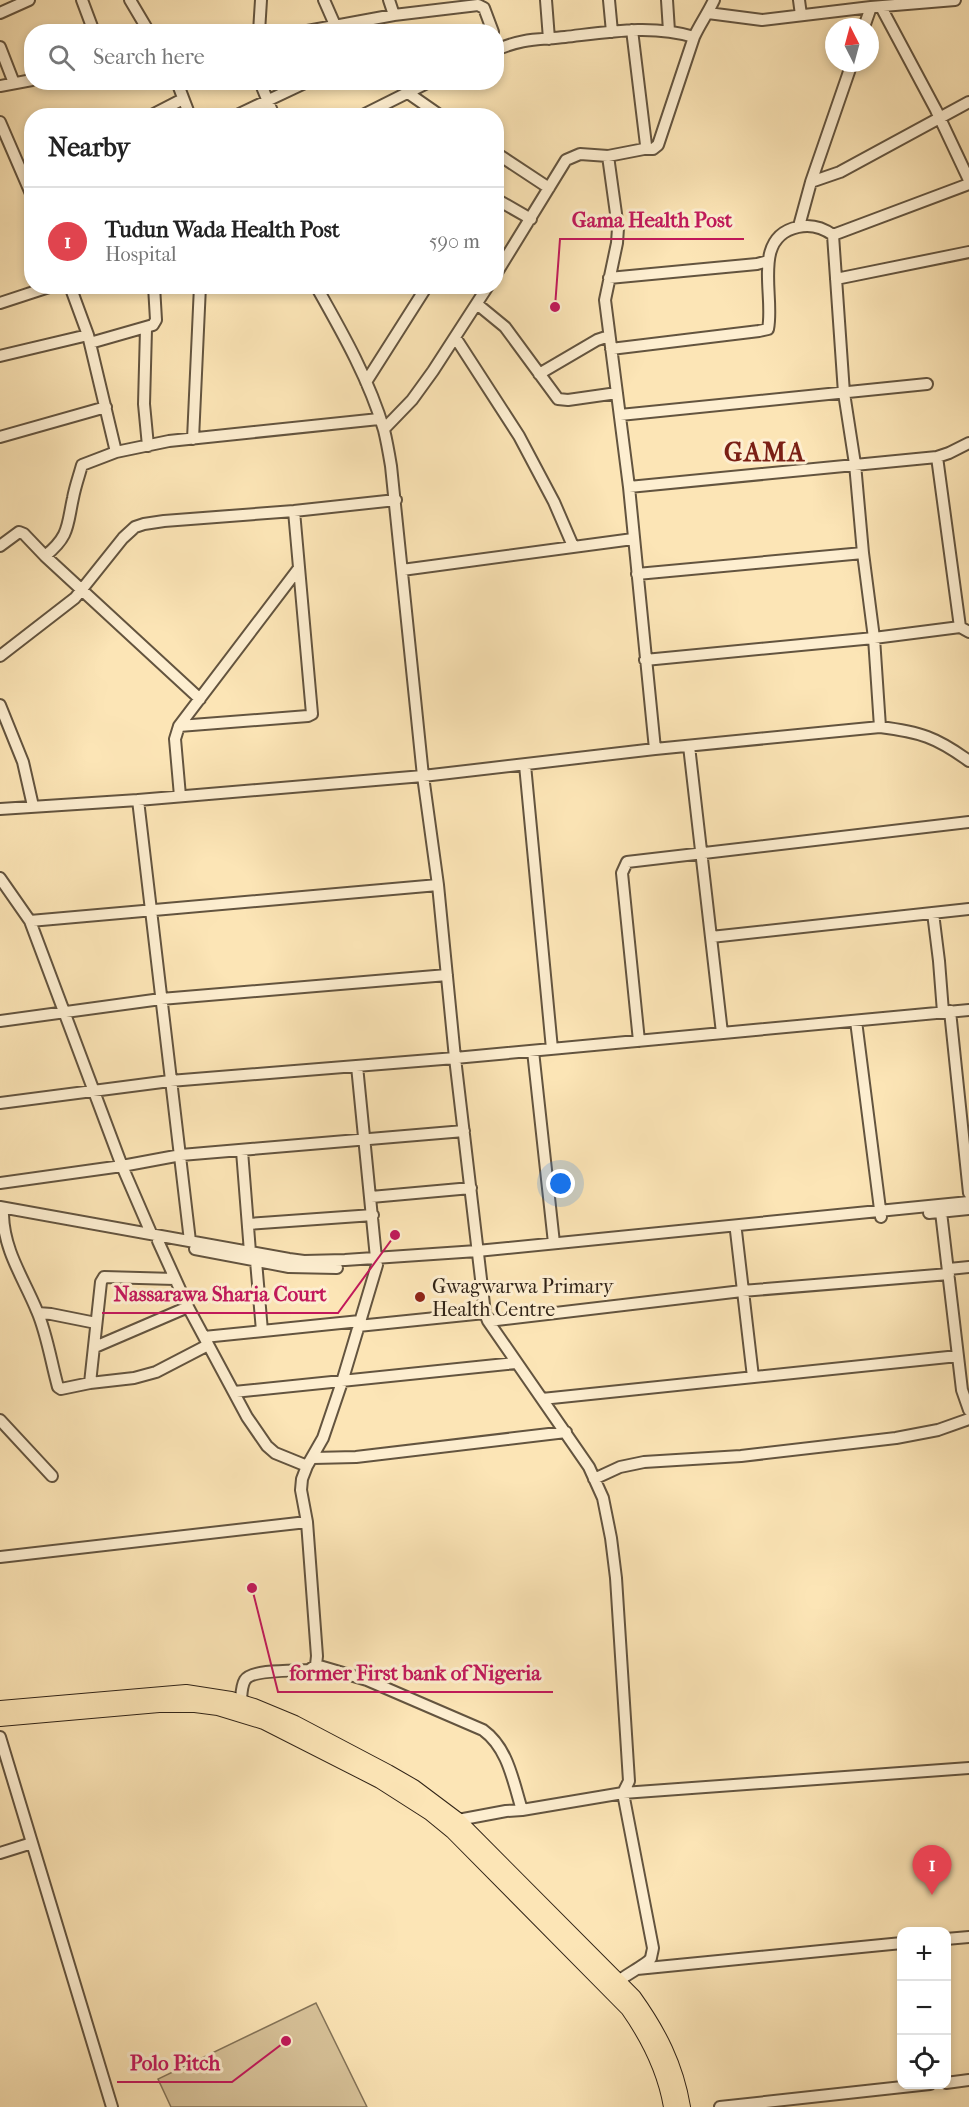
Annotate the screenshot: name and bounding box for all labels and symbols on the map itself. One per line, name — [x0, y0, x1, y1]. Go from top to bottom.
north arrow — [825, 18, 879, 72]
callout: Gama Health Post — [560, 200, 744, 239]
text: Gama Health Post — [572, 208, 733, 232]
district label: GAMA — [724, 437, 806, 468]
your location — [546, 1169, 575, 1198]
callout: Nassarawa Sharia Court — [102, 1274, 338, 1313]
place label: Gwagwarwa Primary Health Centre — [432, 1275, 615, 1321]
text: Nassarawa Sharia Court — [114, 1282, 327, 1306]
marker: Gwagwarwa Primary Health Centre — [413, 1290, 427, 1304]
callout: former First bank of Nigeria — [278, 1653, 553, 1692]
text: former First bank of Nigeria — [288, 1661, 542, 1685]
pin: 1 — [912, 1846, 952, 1895]
callout: Polo Pitch — [117, 2043, 232, 2082]
text: Polo Pitch — [130, 2051, 221, 2075]

